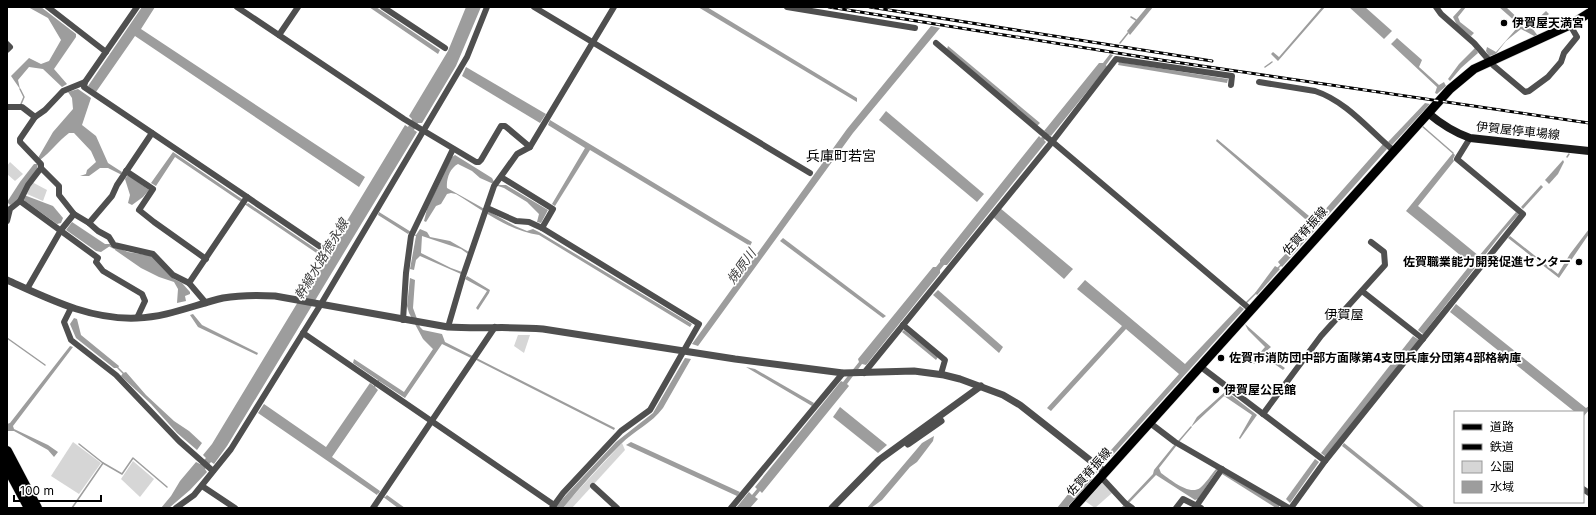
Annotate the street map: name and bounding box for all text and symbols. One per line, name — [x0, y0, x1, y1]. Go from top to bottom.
place label: 伊賀屋天満宮 — [1512, 15, 1584, 30]
marker: 伊賀屋天満宮 — [1499, 18, 1509, 28]
street label: 伊賀屋停車場線 — [1475, 119, 1561, 142]
district label: 兵庫町若宮 — [806, 147, 876, 164]
street label: 佐賀脊振線 — [1279, 203, 1330, 258]
water label: 幹線水路徳永線 — [291, 214, 352, 302]
water label: 焼原川 — [723, 244, 760, 286]
place label: 佐賀職業能力開発促進センター — [1403, 254, 1571, 269]
marker: 佐賀職業能力開発促進センター — [1574, 257, 1584, 267]
district label: 伊賀屋 — [1324, 306, 1364, 322]
place label: 佐賀市消防団中部方面隊第4支団兵庫分団第4部格納庫 — [1229, 350, 1521, 365]
marker: 佐賀市消防団中部方面隊第4支団兵庫分団第4部格納庫 — [1216, 353, 1226, 363]
place label: 伊賀屋公民館 — [1224, 382, 1296, 397]
marker: 伊賀屋公民館 — [1211, 385, 1221, 395]
legend — [1454, 411, 1584, 503]
text: 道路 — [1490, 419, 1514, 434]
text: 鉄道 — [1490, 439, 1514, 454]
street label: 佐賀脊振線 — [1063, 444, 1114, 499]
text: 公園 — [1490, 459, 1514, 474]
scale bar — [14, 477, 101, 503]
text: 水域 — [1490, 479, 1514, 494]
text: 100 m — [20, 483, 54, 498]

